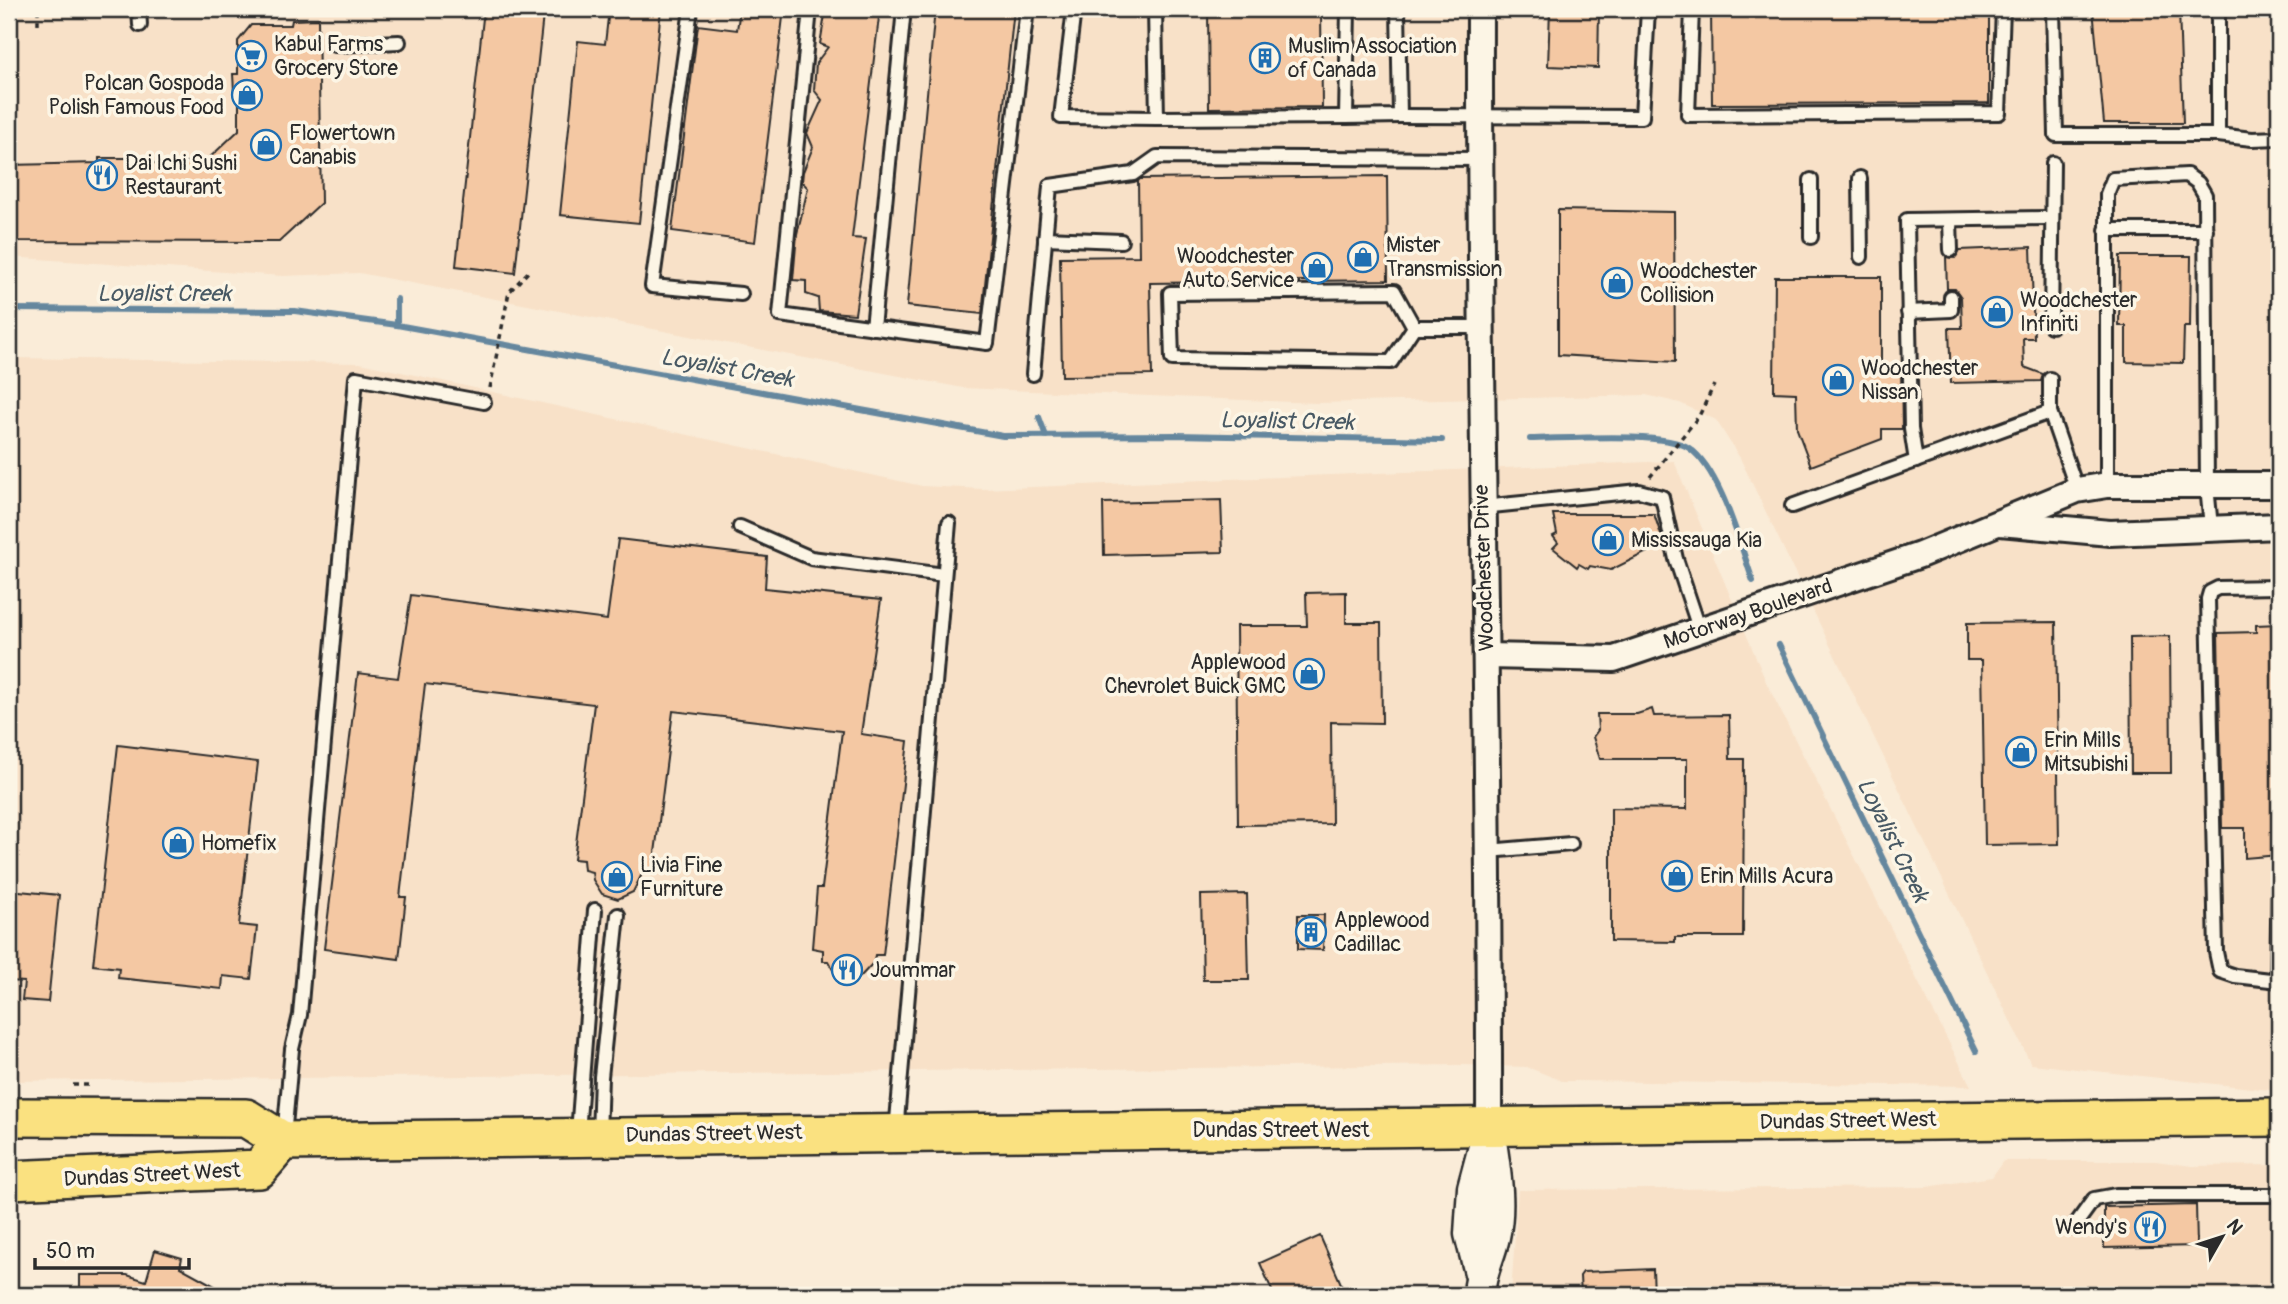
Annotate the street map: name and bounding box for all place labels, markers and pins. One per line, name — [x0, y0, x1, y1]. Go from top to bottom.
place label: Kabul Farms Grocery Store — [274, 31, 398, 82]
place label: Muslim Association of Canada — [1288, 33, 1457, 84]
supermarket icon: Kabul Farms Grocery Store — [234, 39, 268, 73]
building icon: Muslim Association of Canada — [1248, 41, 1282, 75]
place label: Polcan Gospoda Polish Famous Food — [49, 70, 224, 121]
shop icon: Polcan Gospoda Polish Famous Food — [230, 78, 264, 112]
place label: Flowertown Canabis — [289, 120, 395, 171]
shop icon: Flowertown Canabis — [249, 128, 283, 162]
place label: Dai Ichi Sushi Restaurant — [125, 150, 237, 201]
restaurant icon: Dai Ichi Sushi Restaurant — [85, 158, 119, 192]
place label: Mister Transmission — [1386, 232, 1502, 283]
shop icon: Mister Transmission — [1346, 240, 1380, 274]
place label: Woodchester Auto Service — [1177, 243, 1295, 294]
shop icon: Woodchester Auto Service — [1300, 251, 1334, 285]
place label: Woodchester Collision — [1640, 258, 1758, 309]
shop icon: Woodchester Collision — [1600, 266, 1634, 300]
place label: Woodchester Infiniti — [2020, 287, 2138, 338]
shop icon: Woodchester Infiniti — [1980, 295, 2014, 329]
place label: Woodchester Nissan — [1861, 355, 1979, 406]
shop icon: Woodchester Nissan — [1821, 363, 1855, 397]
shop icon: Mississauga Kia — [1591, 523, 1625, 557]
place label: Mississauga Kia — [1631, 527, 1762, 554]
place label: Applewood Chevrolet Buick GMC — [1104, 649, 1286, 700]
shop icon: Applewood Chevrolet Buick GMC — [1292, 657, 1326, 691]
place label: Erin Mills Mitsubishi — [2044, 727, 2128, 778]
shop icon: Erin Mills Mitsubishi — [2004, 735, 2038, 769]
shop icon: Homefix — [161, 826, 195, 860]
place label: Homefix — [201, 830, 277, 857]
place label: Livia Fine Furniture — [640, 852, 723, 903]
shop icon: Erin Mills Acura — [1660, 859, 1694, 893]
shop icon: Livia Fine Furniture — [600, 860, 634, 894]
place label: Erin Mills Acura — [1700, 863, 1833, 890]
place label: Applewood Cadillac — [1334, 907, 1430, 958]
building icon: Applewood Cadillac — [1294, 915, 1328, 949]
restaurant icon: Joummar — [830, 953, 864, 987]
place label: Joummar — [870, 957, 956, 984]
restaurant icon: Wendy's — [2133, 1210, 2167, 1244]
place label: Wendy's — [2055, 1214, 2128, 1241]

